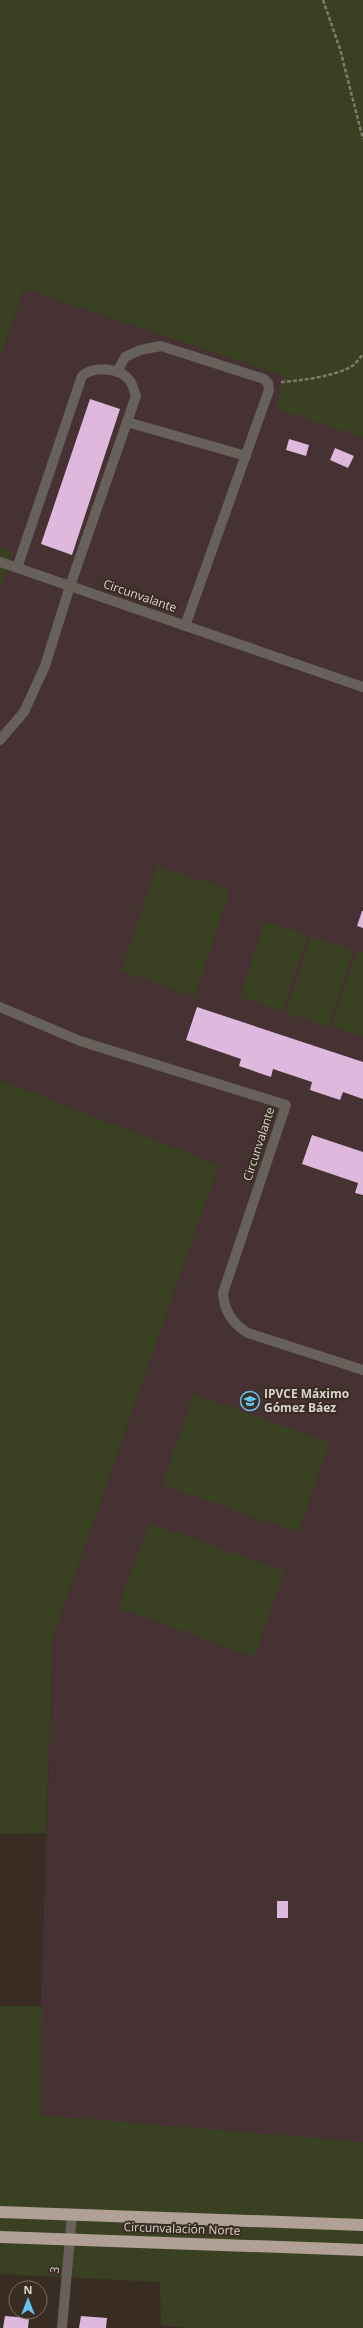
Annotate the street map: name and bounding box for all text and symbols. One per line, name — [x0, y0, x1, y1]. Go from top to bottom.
street label: Circunvalante — [101, 575, 179, 616]
street label: Circunvalante — [239, 1105, 279, 1183]
place label: IPVCE Máximo Gómez Báez — [264, 1385, 349, 1416]
school or university icon: IPVCE Máximo Gómez Báez — [239, 1390, 261, 1412]
street label: Circunvalación Norte — [123, 2218, 241, 2239]
street label: 3 — [46, 2266, 63, 2274]
north arrow — [8, 2280, 48, 2320]
text: N — [24, 2282, 32, 2297]

